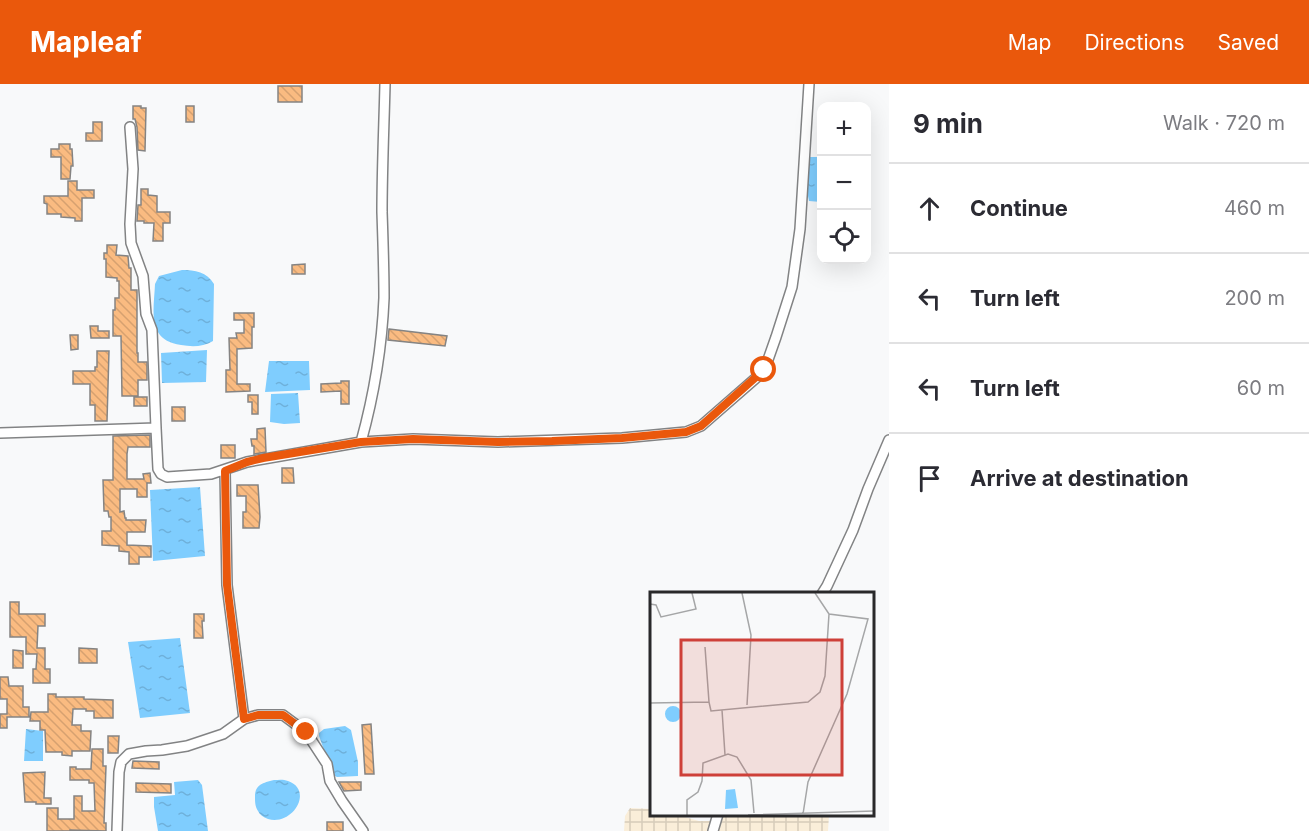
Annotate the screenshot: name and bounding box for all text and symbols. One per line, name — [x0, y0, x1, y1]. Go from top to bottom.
text: Mapleaf — [30, 25, 142, 59]
text: Map — [1008, 30, 1051, 55]
text: Directions — [1084, 30, 1185, 55]
text: Saved — [1218, 30, 1279, 55]
map controls — [817, 102, 871, 264]
button: + — [817, 102, 871, 156]
text: 9 min — [913, 108, 983, 139]
text: Walk · 720 m — [1163, 111, 1285, 135]
button: − — [817, 156, 871, 210]
icon: ahead — [913, 192, 946, 225]
text: Continue — [970, 195, 1068, 221]
text: 460 m — [1224, 196, 1285, 220]
button: locate — [817, 210, 871, 264]
icon: left — [913, 282, 946, 315]
text: Turn left — [970, 285, 1060, 311]
text: 200 m — [1224, 286, 1285, 310]
route start — [750, 356, 776, 382]
icon: left — [913, 372, 946, 405]
text: Turn left — [970, 375, 1060, 401]
text: 60 m — [1237, 376, 1285, 400]
icon: arrive — [913, 462, 946, 495]
text: Arrive at destination — [970, 465, 1189, 491]
inset map — [650, 592, 874, 816]
route end — [292, 718, 318, 744]

